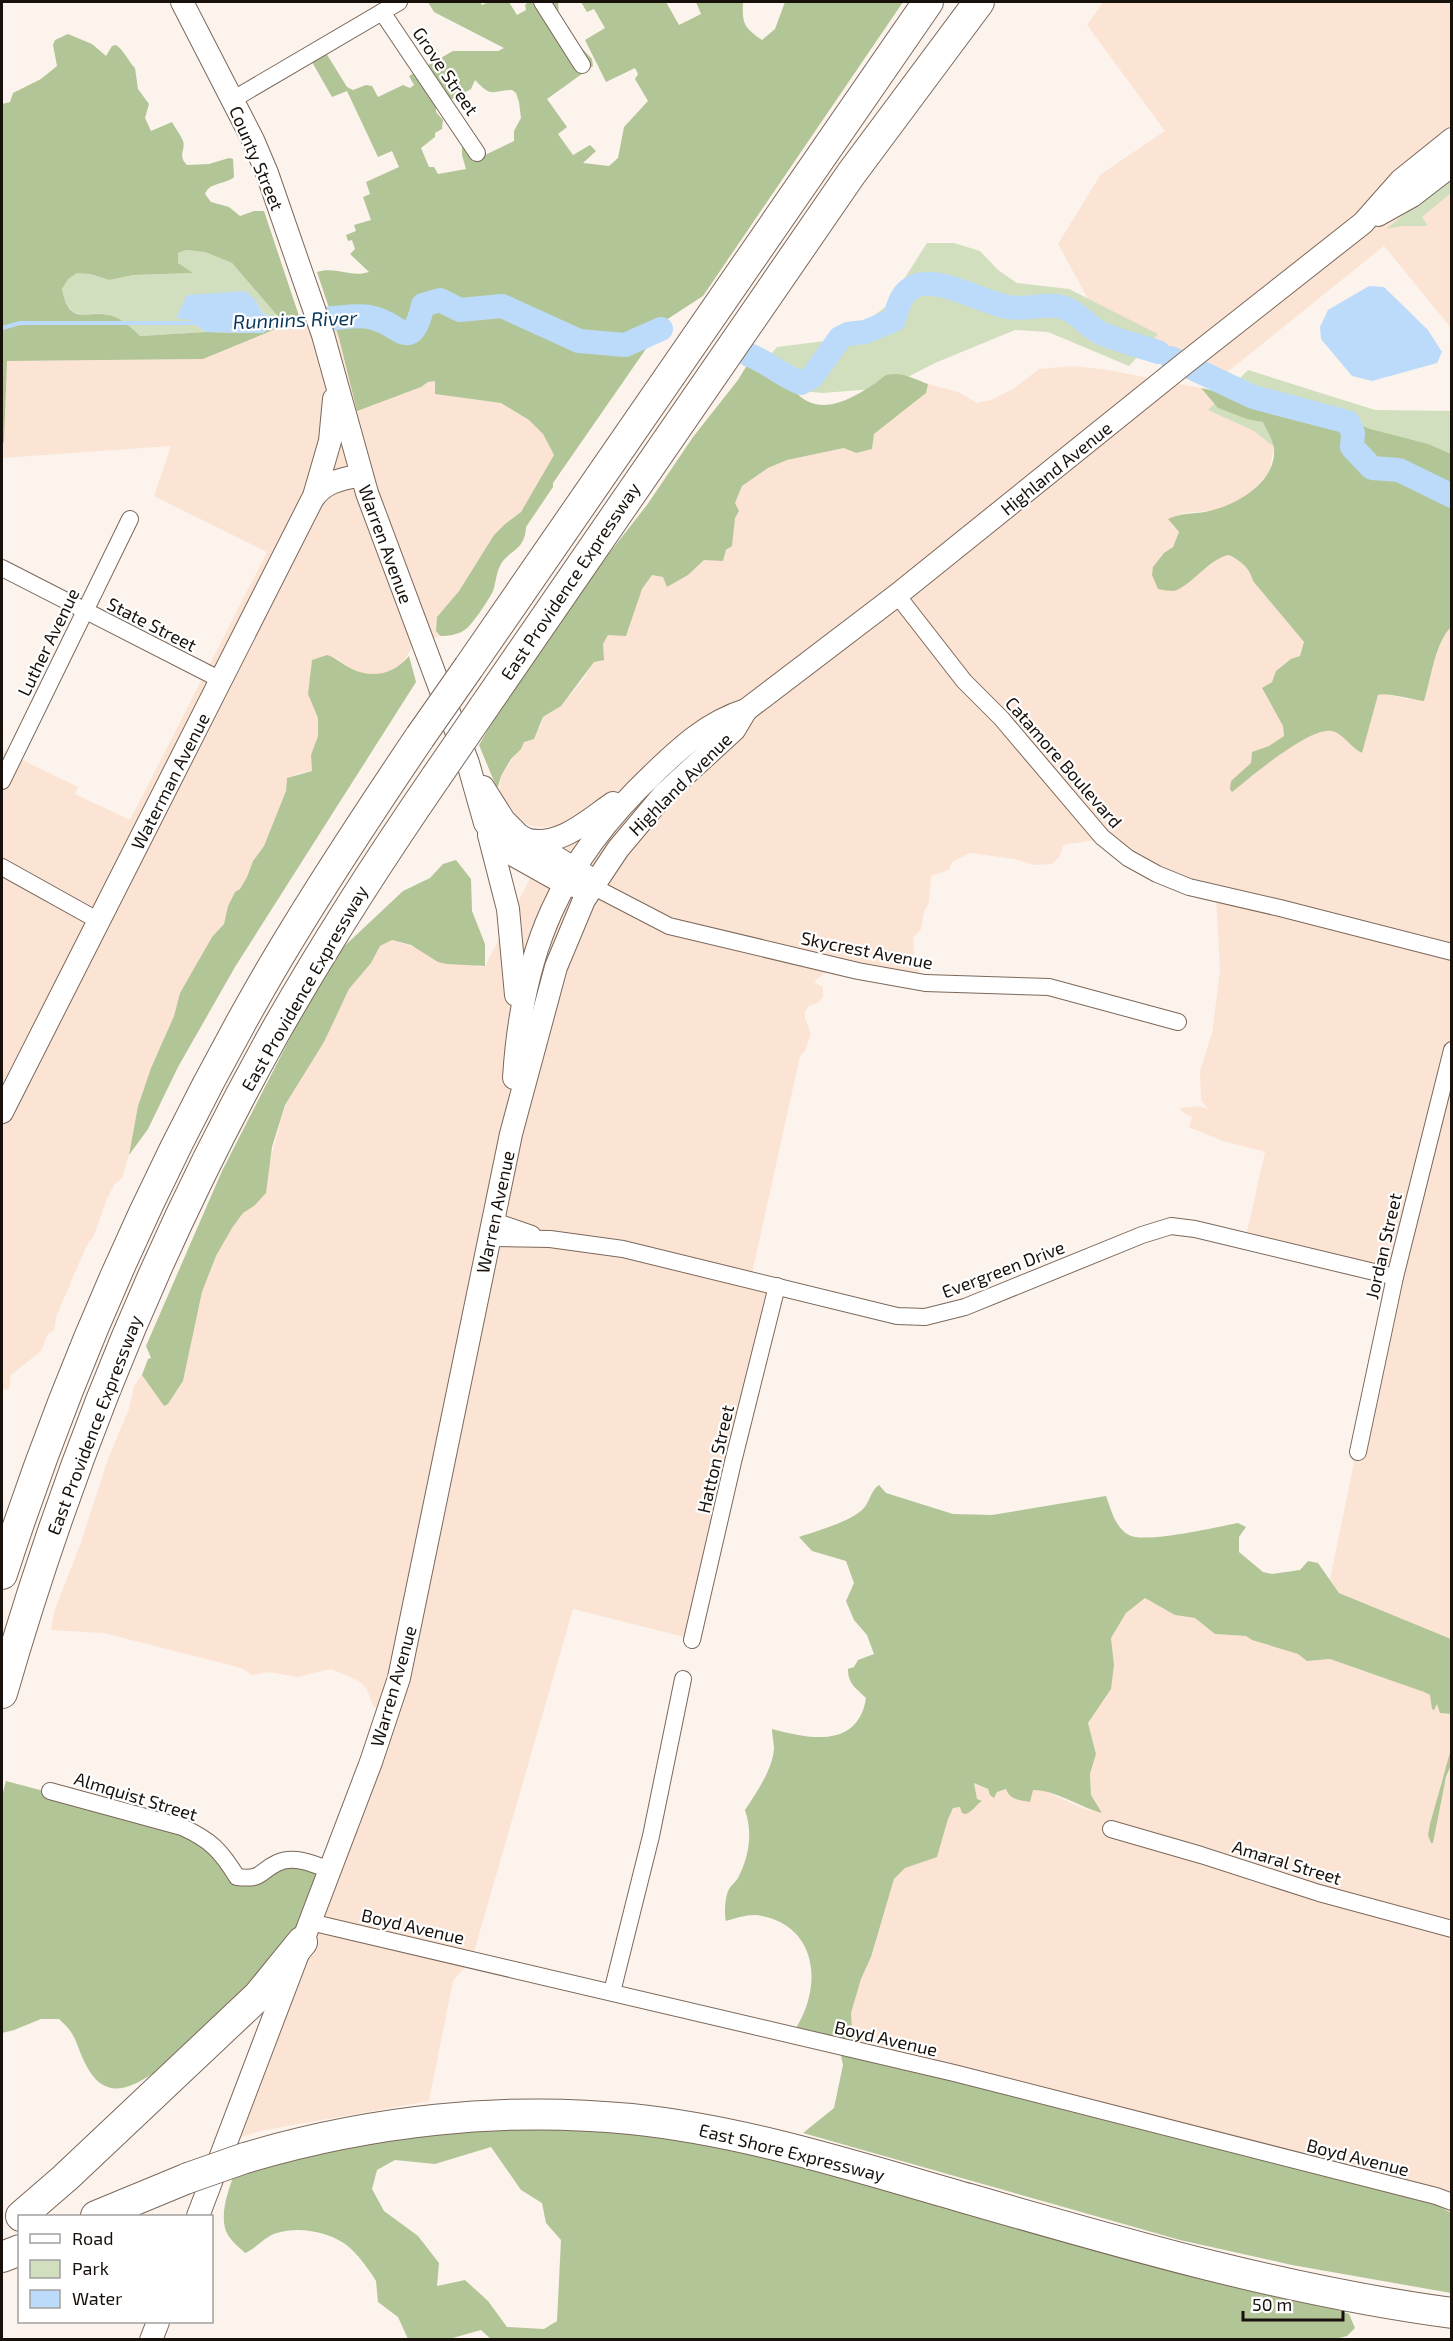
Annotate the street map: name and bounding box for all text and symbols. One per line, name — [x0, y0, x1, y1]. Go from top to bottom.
street label: Grove Street — [408, 23, 484, 119]
street label: County Street — [225, 103, 289, 214]
water label: Runnins River — [232, 305, 359, 333]
street label: Highland Avenue — [996, 416, 1116, 520]
street label: East Providence Expressway — [496, 478, 645, 684]
street label: Warren Avenue — [354, 482, 418, 606]
street label: Luther Avenue — [12, 584, 84, 700]
street label: State Street — [104, 592, 200, 656]
street label: Catamore Boulevard — [1001, 692, 1127, 832]
street label: Waterman Avenue — [126, 709, 214, 853]
street label: Highland Avenue — [624, 728, 736, 840]
street label: East Providence Expressway — [236, 881, 372, 1095]
street label: Skycrest Avenue — [799, 926, 935, 974]
street label: Warren Avenue — [471, 1149, 519, 1275]
street label: Jordan Street — [1360, 1191, 1406, 1301]
street label: Evergreen Drive — [938, 1235, 1068, 1303]
street label: East Providence Expressway — [42, 1312, 146, 1538]
street label: Hatton Street — [692, 1403, 738, 1515]
street label: Warren Avenue — [365, 1623, 421, 1749]
street label: Almquist Street — [72, 1767, 200, 1825]
street label: Amaral Street — [1230, 1835, 1344, 1889]
street label: Boyd Avenue — [359, 1903, 467, 1949]
street label: Boyd Avenue — [832, 2015, 940, 2061]
street label: East Shore Expressway — [697, 2118, 888, 2186]
street label: Boyd Avenue — [1304, 2134, 1412, 2180]
legend — [18, 2215, 213, 2323]
text: Road — [72, 2227, 113, 2249]
text: Park — [72, 2257, 109, 2279]
scale bar — [1243, 2284, 1344, 2322]
text: Water — [72, 2287, 122, 2309]
text: 50 m — [1252, 2293, 1292, 2315]

